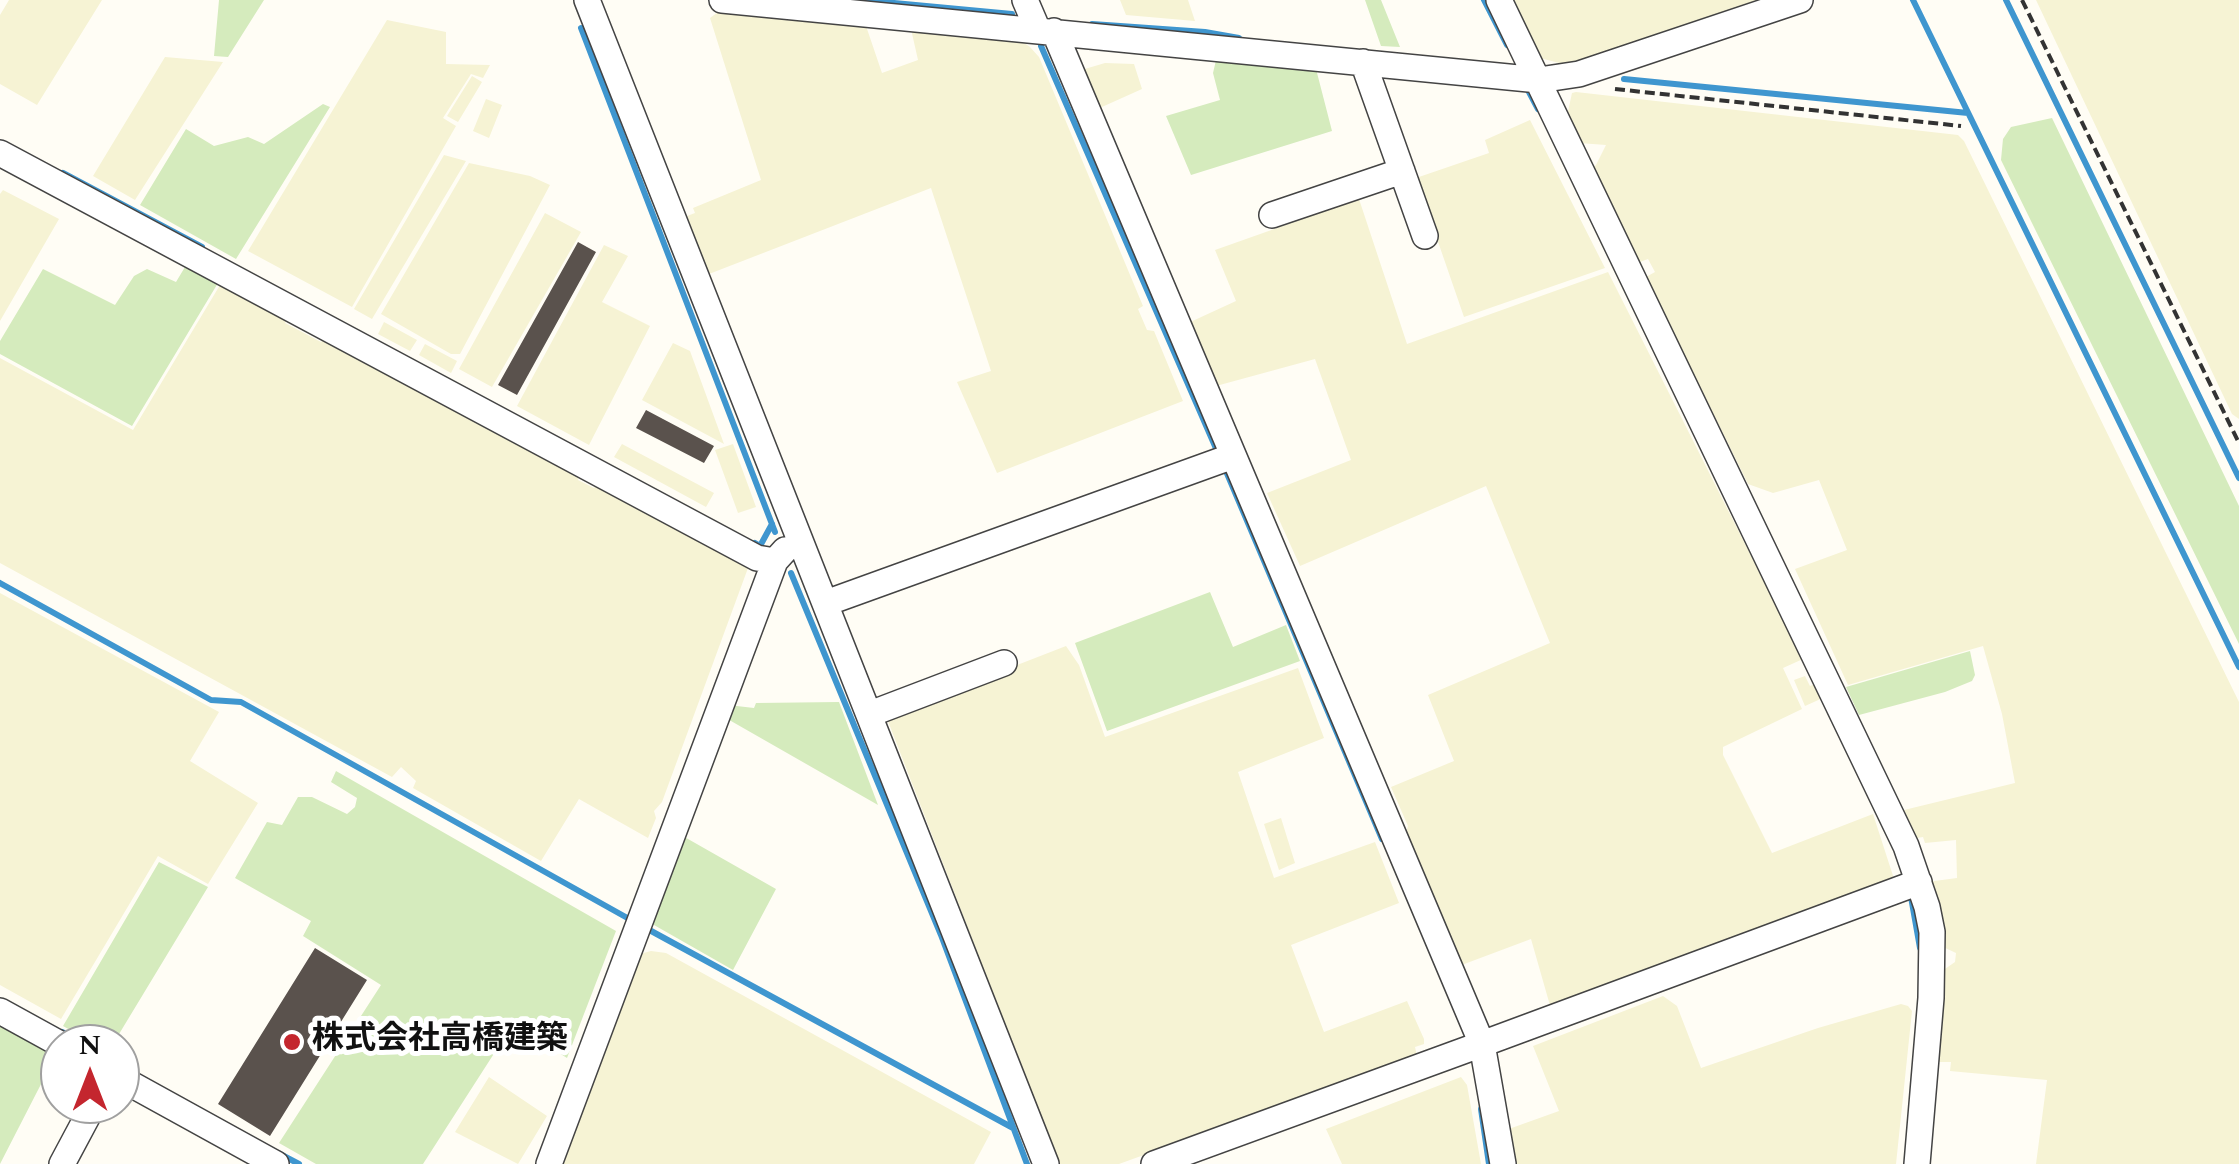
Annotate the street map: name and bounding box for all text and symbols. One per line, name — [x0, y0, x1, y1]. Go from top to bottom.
place label: 株式会社高橋建築 — [312, 1023, 568, 1061]
north arrow — [40, 1024, 140, 1124]
text: N — [79, 1024, 101, 1067]
marker: 株式会社高橋建築 — [281, 1031, 303, 1053]

